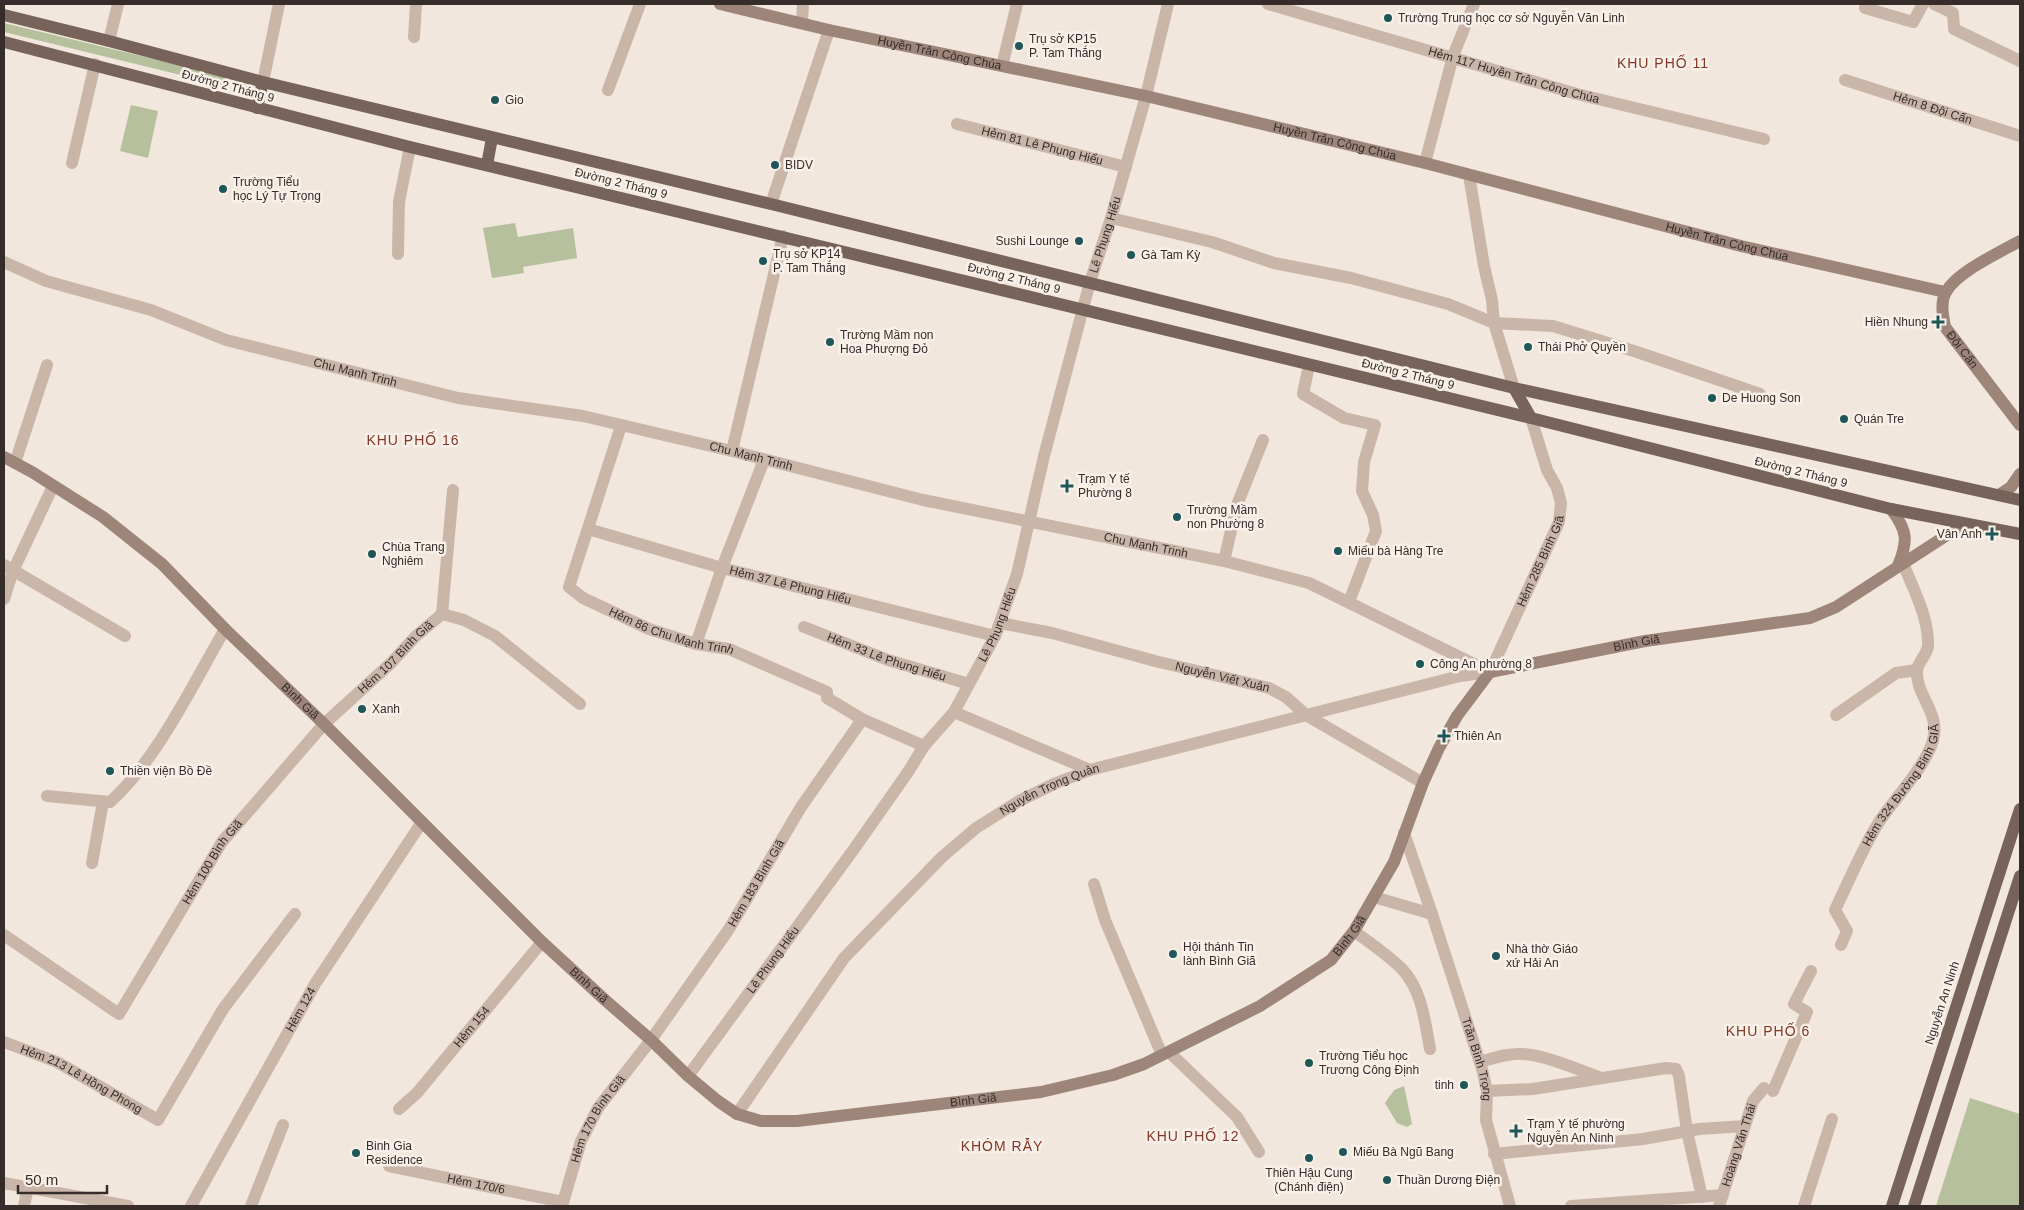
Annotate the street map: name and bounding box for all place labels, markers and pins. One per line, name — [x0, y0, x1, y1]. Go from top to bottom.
place label: Trường Trung học cơ sở Nguyễn Văn Linh — [1398, 10, 1625, 25]
marker: Trường Trung học cơ sở Nguyễn Văn Linh — [1382, 12, 1394, 24]
place label: Trụ sở KP15 P. Tam Thắng — [1029, 32, 1102, 60]
marker: Trụ sở KP15 P. Tam Thắng — [1013, 40, 1025, 52]
place label: Gio — [505, 93, 524, 107]
marker: Gio — [489, 94, 501, 106]
place label: BIDV — [785, 158, 813, 172]
marker: BIDV — [769, 159, 781, 171]
place label: Trường Tiểu học Lý Tự Trọng — [233, 175, 321, 203]
marker: Trường Tiểu học Lý Tự Trọng — [217, 183, 229, 195]
place label: Sushi Lounge — [996, 234, 1069, 248]
marker: Sushi Lounge — [1073, 235, 1085, 247]
place label: Trụ sở KP14 P. Tam Thắng — [773, 247, 846, 275]
place label: Gà Tam Kỳ — [1141, 248, 1200, 262]
marker: Gà Tam Kỳ — [1125, 249, 1137, 261]
marker: Trụ sở KP14 P. Tam Thắng — [757, 255, 769, 267]
place label: Hiền Nhung — [1865, 315, 1928, 329]
marker: Hiền Nhung — [1932, 316, 1944, 328]
place label: Trường Mầm non Hoa Phượng Đỏ — [840, 328, 934, 356]
marker: Trường Mầm non Hoa Phượng Đỏ — [824, 336, 836, 348]
place label: Thái Phở Quyền — [1538, 340, 1626, 354]
marker: Thái Phở Quyền — [1522, 341, 1534, 353]
place label: De Huong Son — [1722, 391, 1801, 405]
marker: De Huong Son — [1706, 392, 1718, 404]
place label: Quán Tre — [1854, 412, 1904, 426]
marker: Quán Tre — [1838, 413, 1850, 425]
place label: Trạm Y tế Phường 8 — [1078, 472, 1132, 500]
marker: Trạm Y tế Phường 8 — [1060, 479, 1074, 493]
place label: Trường Mầm non Phường 8 — [1187, 503, 1265, 531]
marker: Trường Mầm non Phường 8 — [1171, 511, 1183, 523]
place label: Vân Anh — [1937, 527, 1982, 541]
marker: Vân Anh — [1986, 528, 1998, 540]
place label: Chùa Trang Nghiêm — [382, 540, 445, 568]
place label: Miếu bà Hàng Tre — [1348, 544, 1444, 558]
marker: Miếu bà Hàng Tre — [1332, 545, 1344, 557]
marker: Chùa Trang Nghiêm — [366, 548, 378, 560]
place label: Công An phường 8 — [1430, 657, 1532, 671]
marker: Công An phường 8 — [1414, 658, 1426, 670]
place label: Xanh — [372, 702, 400, 716]
marker: Xanh — [356, 703, 368, 715]
place label: Thiên An — [1454, 729, 1501, 743]
marker: Thiên An — [1438, 730, 1450, 742]
place label: Thiền viện Bồ Đề — [120, 764, 212, 778]
marker: Thiền viện Bồ Đề — [104, 765, 116, 777]
place label: Hội thánh Tin lành Bình Giã — [1183, 940, 1256, 968]
place label: Nhà thờ Giáo xứ Hải An — [1506, 942, 1578, 970]
marker: Hội thánh Tin lành Bình Giã — [1167, 948, 1179, 960]
marker: Nhà thờ Giáo xứ Hải An — [1490, 950, 1502, 962]
place label: Trường Tiểu học Trương Công Định — [1319, 1049, 1419, 1077]
marker: Trường Tiểu học Trương Công Định — [1303, 1057, 1315, 1069]
place label: tinh — [1435, 1078, 1454, 1092]
marker: tinh — [1458, 1079, 1470, 1091]
place label: Trạm Y tế phường Nguyễn An Ninh — [1527, 1117, 1625, 1145]
marker: Trạm Y tế phường Nguyễn An Ninh — [1509, 1124, 1523, 1138]
place label: Binh Gia Residence — [366, 1139, 423, 1167]
place label: Miếu Bà Ngũ Bang — [1353, 1145, 1454, 1159]
marker: Miếu Bà Ngũ Bang — [1337, 1146, 1349, 1158]
marker: Binh Gia Residence — [350, 1147, 362, 1159]
marker: Thiên Hậu Cung (Chánh điện) — [1303, 1152, 1315, 1164]
place label: Thiên Hậu Cung (Chánh điện) — [1265, 1166, 1353, 1194]
place label: Thuần Dương Điện — [1397, 1173, 1500, 1187]
marker: Thuần Dương Điện — [1381, 1174, 1393, 1186]

